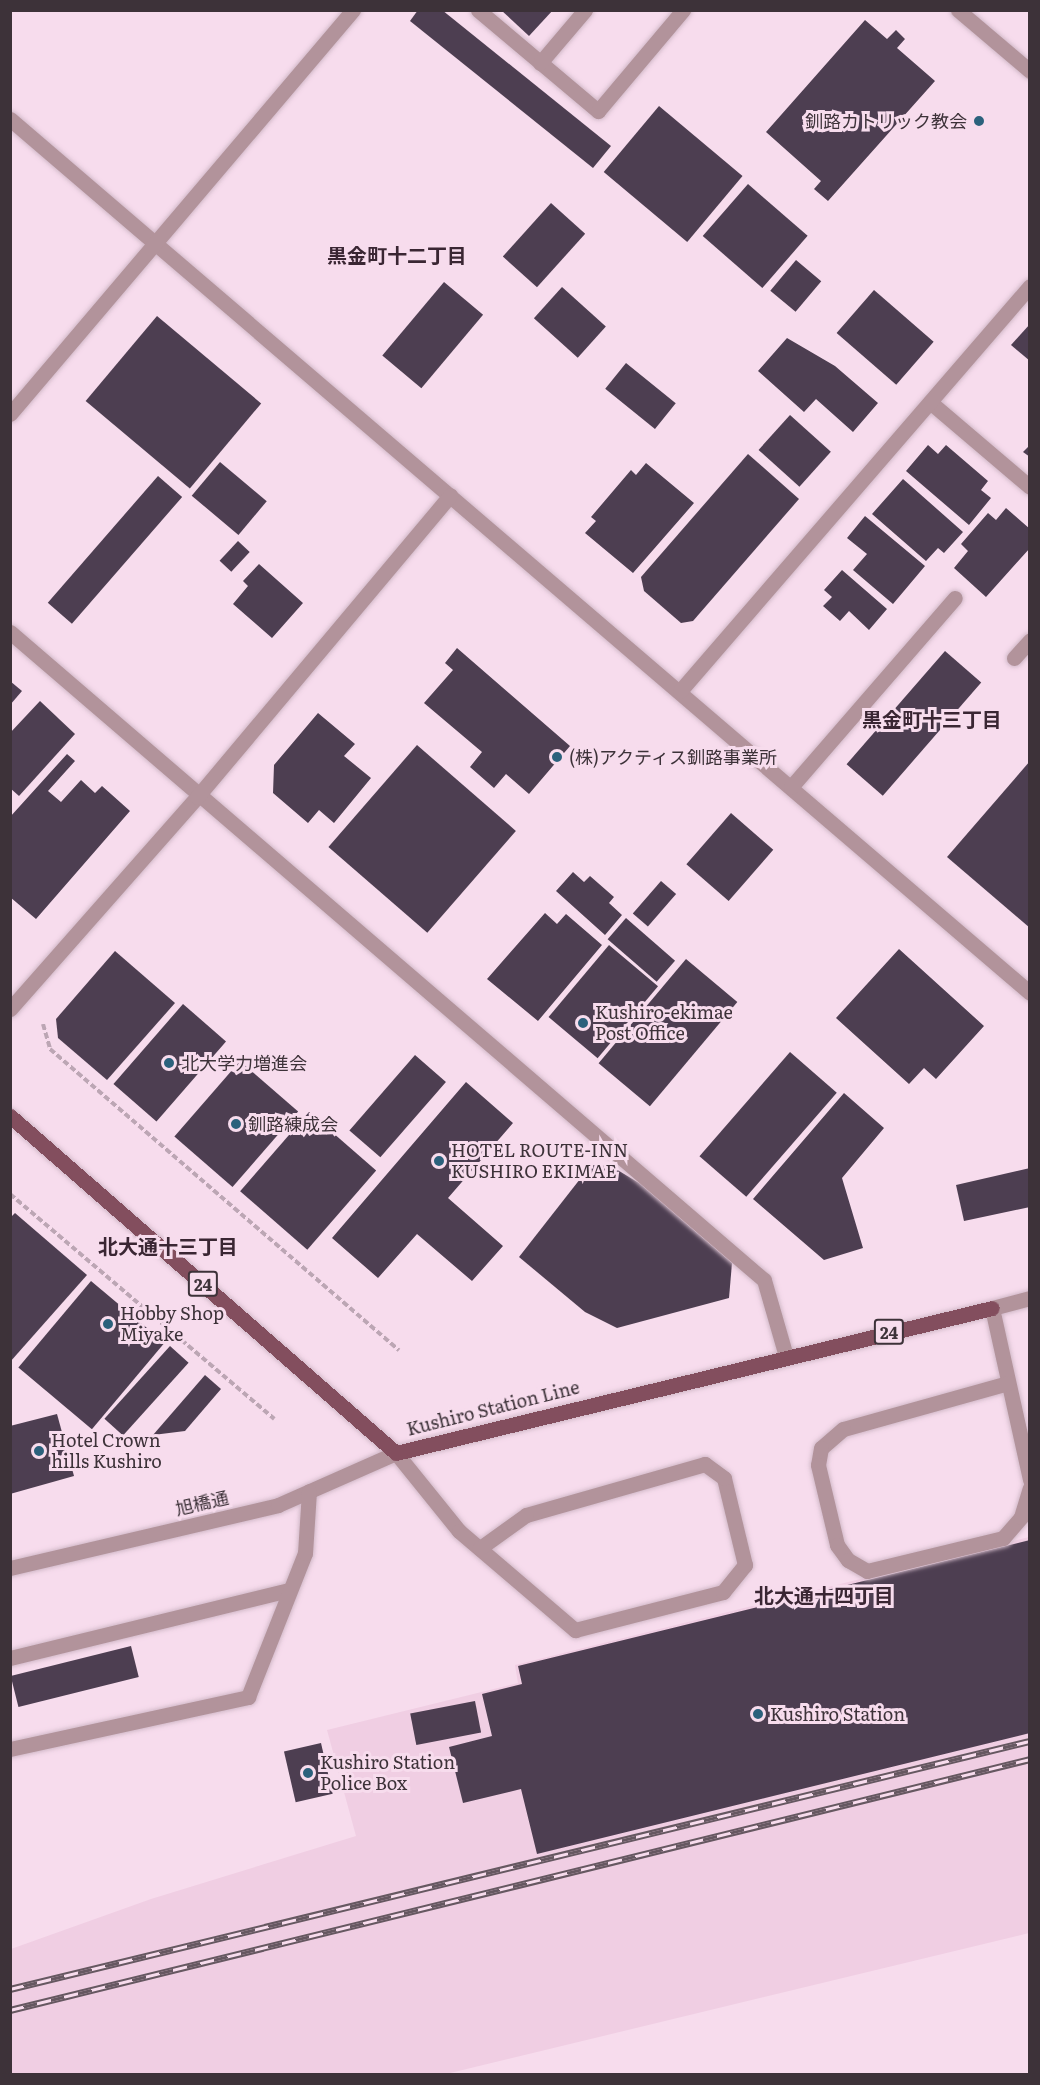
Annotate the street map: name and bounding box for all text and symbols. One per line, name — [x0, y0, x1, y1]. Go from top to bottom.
place label: 釧路カトリック教会 — [805, 110, 967, 132]
marker: 釧路カトリック教会 — [972, 114, 986, 128]
district label: 黒金町十二丁目 — [327, 242, 467, 266]
district label: 黒金町十三丁目 — [862, 706, 1002, 730]
place label: (株)アクティス釧路事業所 — [569, 746, 779, 768]
marker: (株)アクティス釧路事業所 — [550, 750, 564, 764]
place label: Kushiro-ekimae Post Office — [595, 1002, 733, 1044]
marker: Kushiro-ekimae Post Office — [576, 1016, 590, 1030]
place label: 北大学力増進会 — [181, 1052, 307, 1074]
marker: 北大学力増進会 — [162, 1056, 176, 1070]
place label: 釧路練成会 — [248, 1113, 338, 1135]
marker: 釧路練成会 — [229, 1117, 243, 1131]
place label: HOTEL ROUTE-INN KUSHIRO EKIMAE — [451, 1140, 628, 1182]
marker: HOTEL ROUTE-INN KUSHIRO EKIMAE — [432, 1154, 446, 1168]
district label: 北大通十三丁目 — [98, 1233, 238, 1257]
road number: 24 — [186, 1271, 220, 1297]
place label: Hobby Shop Miyake — [120, 1303, 224, 1346]
marker: Hobby Shop Miyake — [101, 1317, 115, 1331]
road number: 24 — [872, 1319, 906, 1345]
street label: Kushiro Station Line — [404, 1376, 582, 1440]
place label: Hotel Crown hills Kushiro — [51, 1430, 162, 1472]
marker: Hotel Crown hills Kushiro — [32, 1444, 46, 1458]
street label: 旭橋通 — [173, 1486, 231, 1520]
district label: 北大通十四丁目 — [754, 1582, 894, 1606]
place label: Kushiro Station — [770, 1703, 905, 1725]
marker: Kushiro Station — [751, 1707, 765, 1721]
place label: Kushiro Station Police Box — [320, 1752, 455, 1794]
marker: Kushiro Station Police Box — [301, 1766, 315, 1780]

